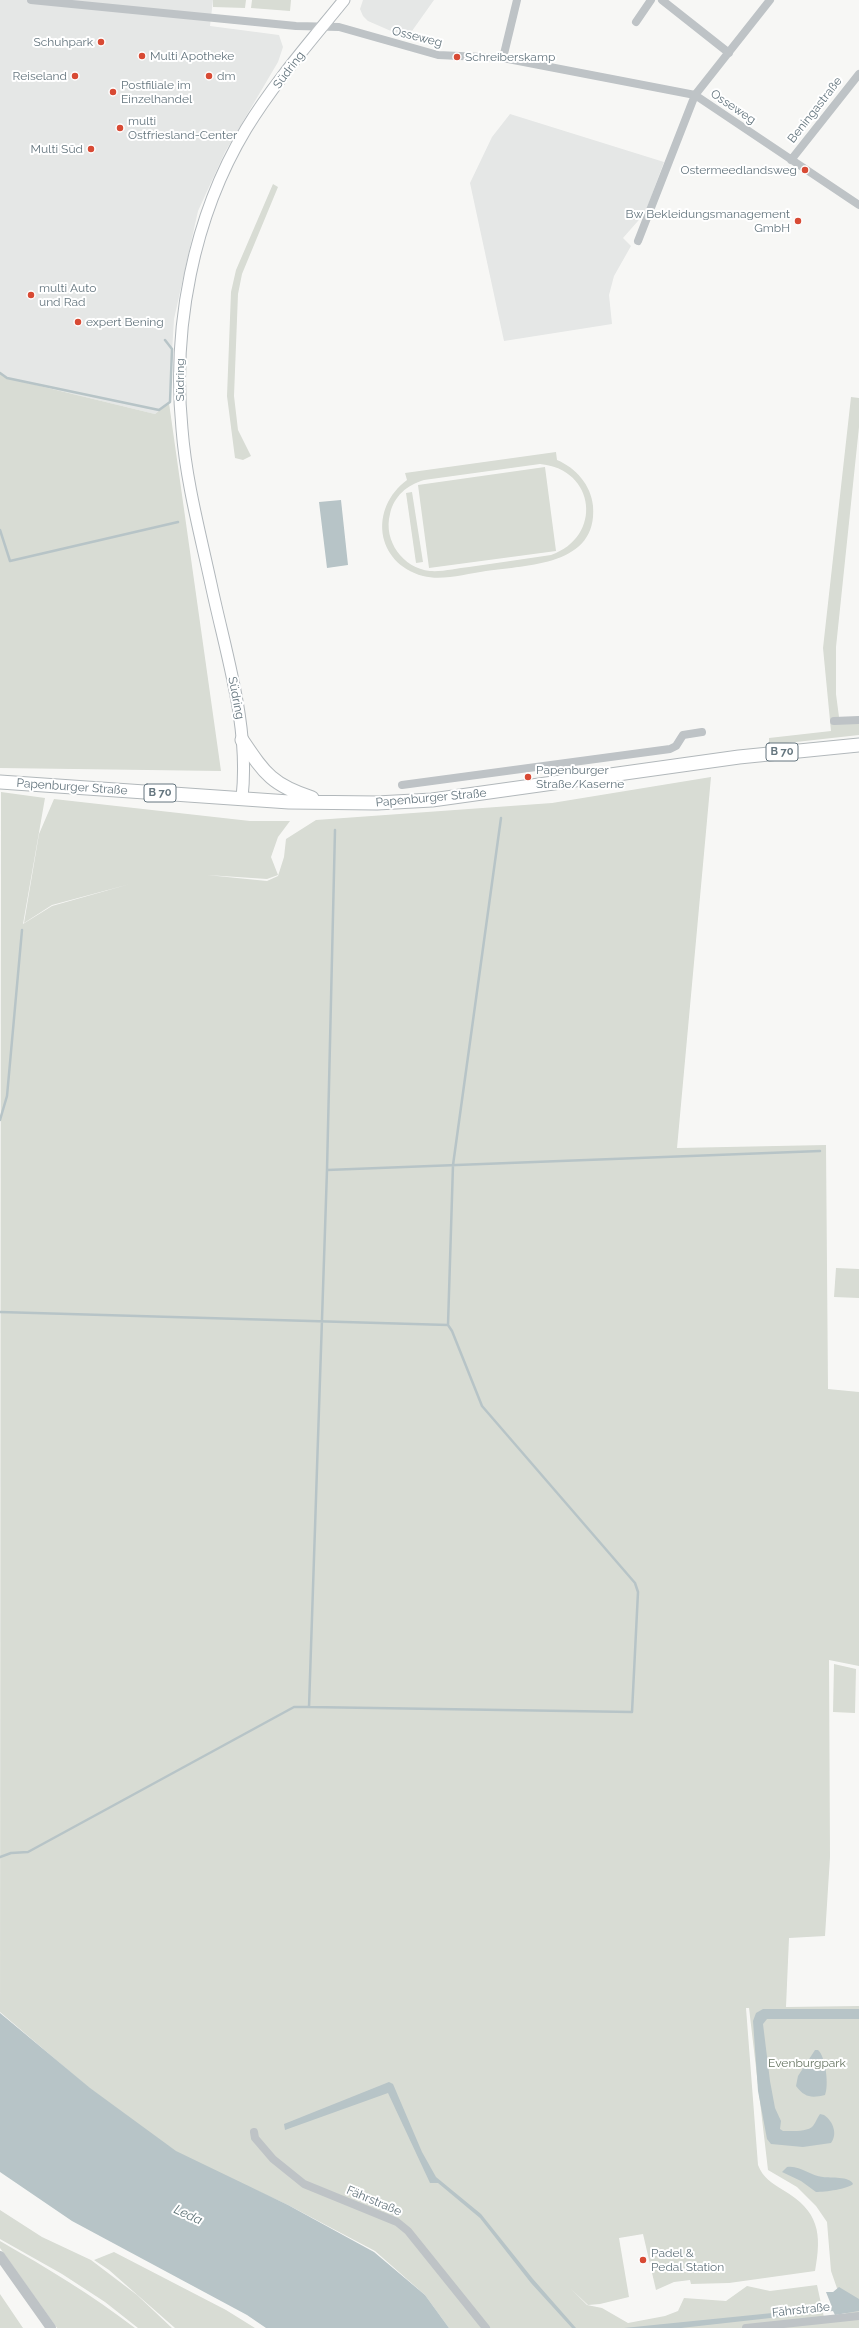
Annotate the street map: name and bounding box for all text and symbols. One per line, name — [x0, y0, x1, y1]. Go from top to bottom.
street label: Osseweg — [390, 24, 444, 50]
place label: Schuhpark — [33, 35, 93, 49]
marker: Schuhpark — [96, 37, 106, 47]
street label: Südring — [270, 48, 308, 92]
place label: Multi Apotheke — [150, 49, 234, 63]
place label: Schreiberskamp — [465, 50, 555, 64]
marker: Multi Apotheke — [137, 51, 147, 61]
marker: Schreiberskamp — [452, 52, 462, 62]
place label: Reiseland — [13, 69, 67, 83]
place label: dm — [217, 69, 235, 83]
marker: Reiseland — [70, 71, 80, 81]
marker: dm — [204, 71, 214, 81]
street label: Beningastraße — [785, 74, 845, 146]
place label: Postfiliale im Einzelhandel — [121, 78, 192, 106]
marker: Postfiliale im Einzelhandel — [108, 87, 118, 97]
street label: Osseweg — [708, 87, 758, 127]
place label: multi Ostfriesland-Center — [128, 114, 237, 142]
marker: multi Ostfriesland-Center — [115, 123, 125, 133]
place label: Multi Süd — [31, 142, 83, 156]
marker: Multi Süd — [86, 144, 96, 154]
place label: Ostermeedlandsweg — [681, 163, 797, 177]
marker: Ostermeedlandsweg — [800, 165, 810, 175]
place label: Bw Bekleidungsmanagement GmbH — [626, 207, 790, 235]
marker: Bw Bekleidungsmanagement GmbH — [793, 216, 803, 226]
place label: multi Auto und Rad — [39, 281, 96, 309]
marker: multi Auto und Rad — [26, 290, 36, 300]
place label: expert Bening — [86, 315, 164, 329]
marker: expert Bening — [73, 317, 83, 327]
street label: Südring — [173, 358, 187, 402]
street label: Südring — [225, 675, 247, 721]
road number: B 70 — [766, 743, 798, 761]
place label: Papenburger Straße/Kaserne — [536, 763, 624, 791]
marker: Papenburger Straße/Kaserne — [523, 772, 533, 782]
street label: Papenburger Straße — [16, 776, 128, 798]
road number: B 70 — [144, 784, 176, 802]
street label: Papenburger Straße — [375, 786, 487, 810]
park label: Evenburgpark — [768, 2056, 846, 2070]
street label: Fährstraße — [344, 2183, 404, 2219]
water label: Leda — [171, 2202, 205, 2228]
place label: Padel & Pedal Station — [651, 2246, 724, 2274]
marker: Padel & Pedal Station — [638, 2255, 648, 2265]
street label: Fährstraße — [771, 2300, 831, 2320]

